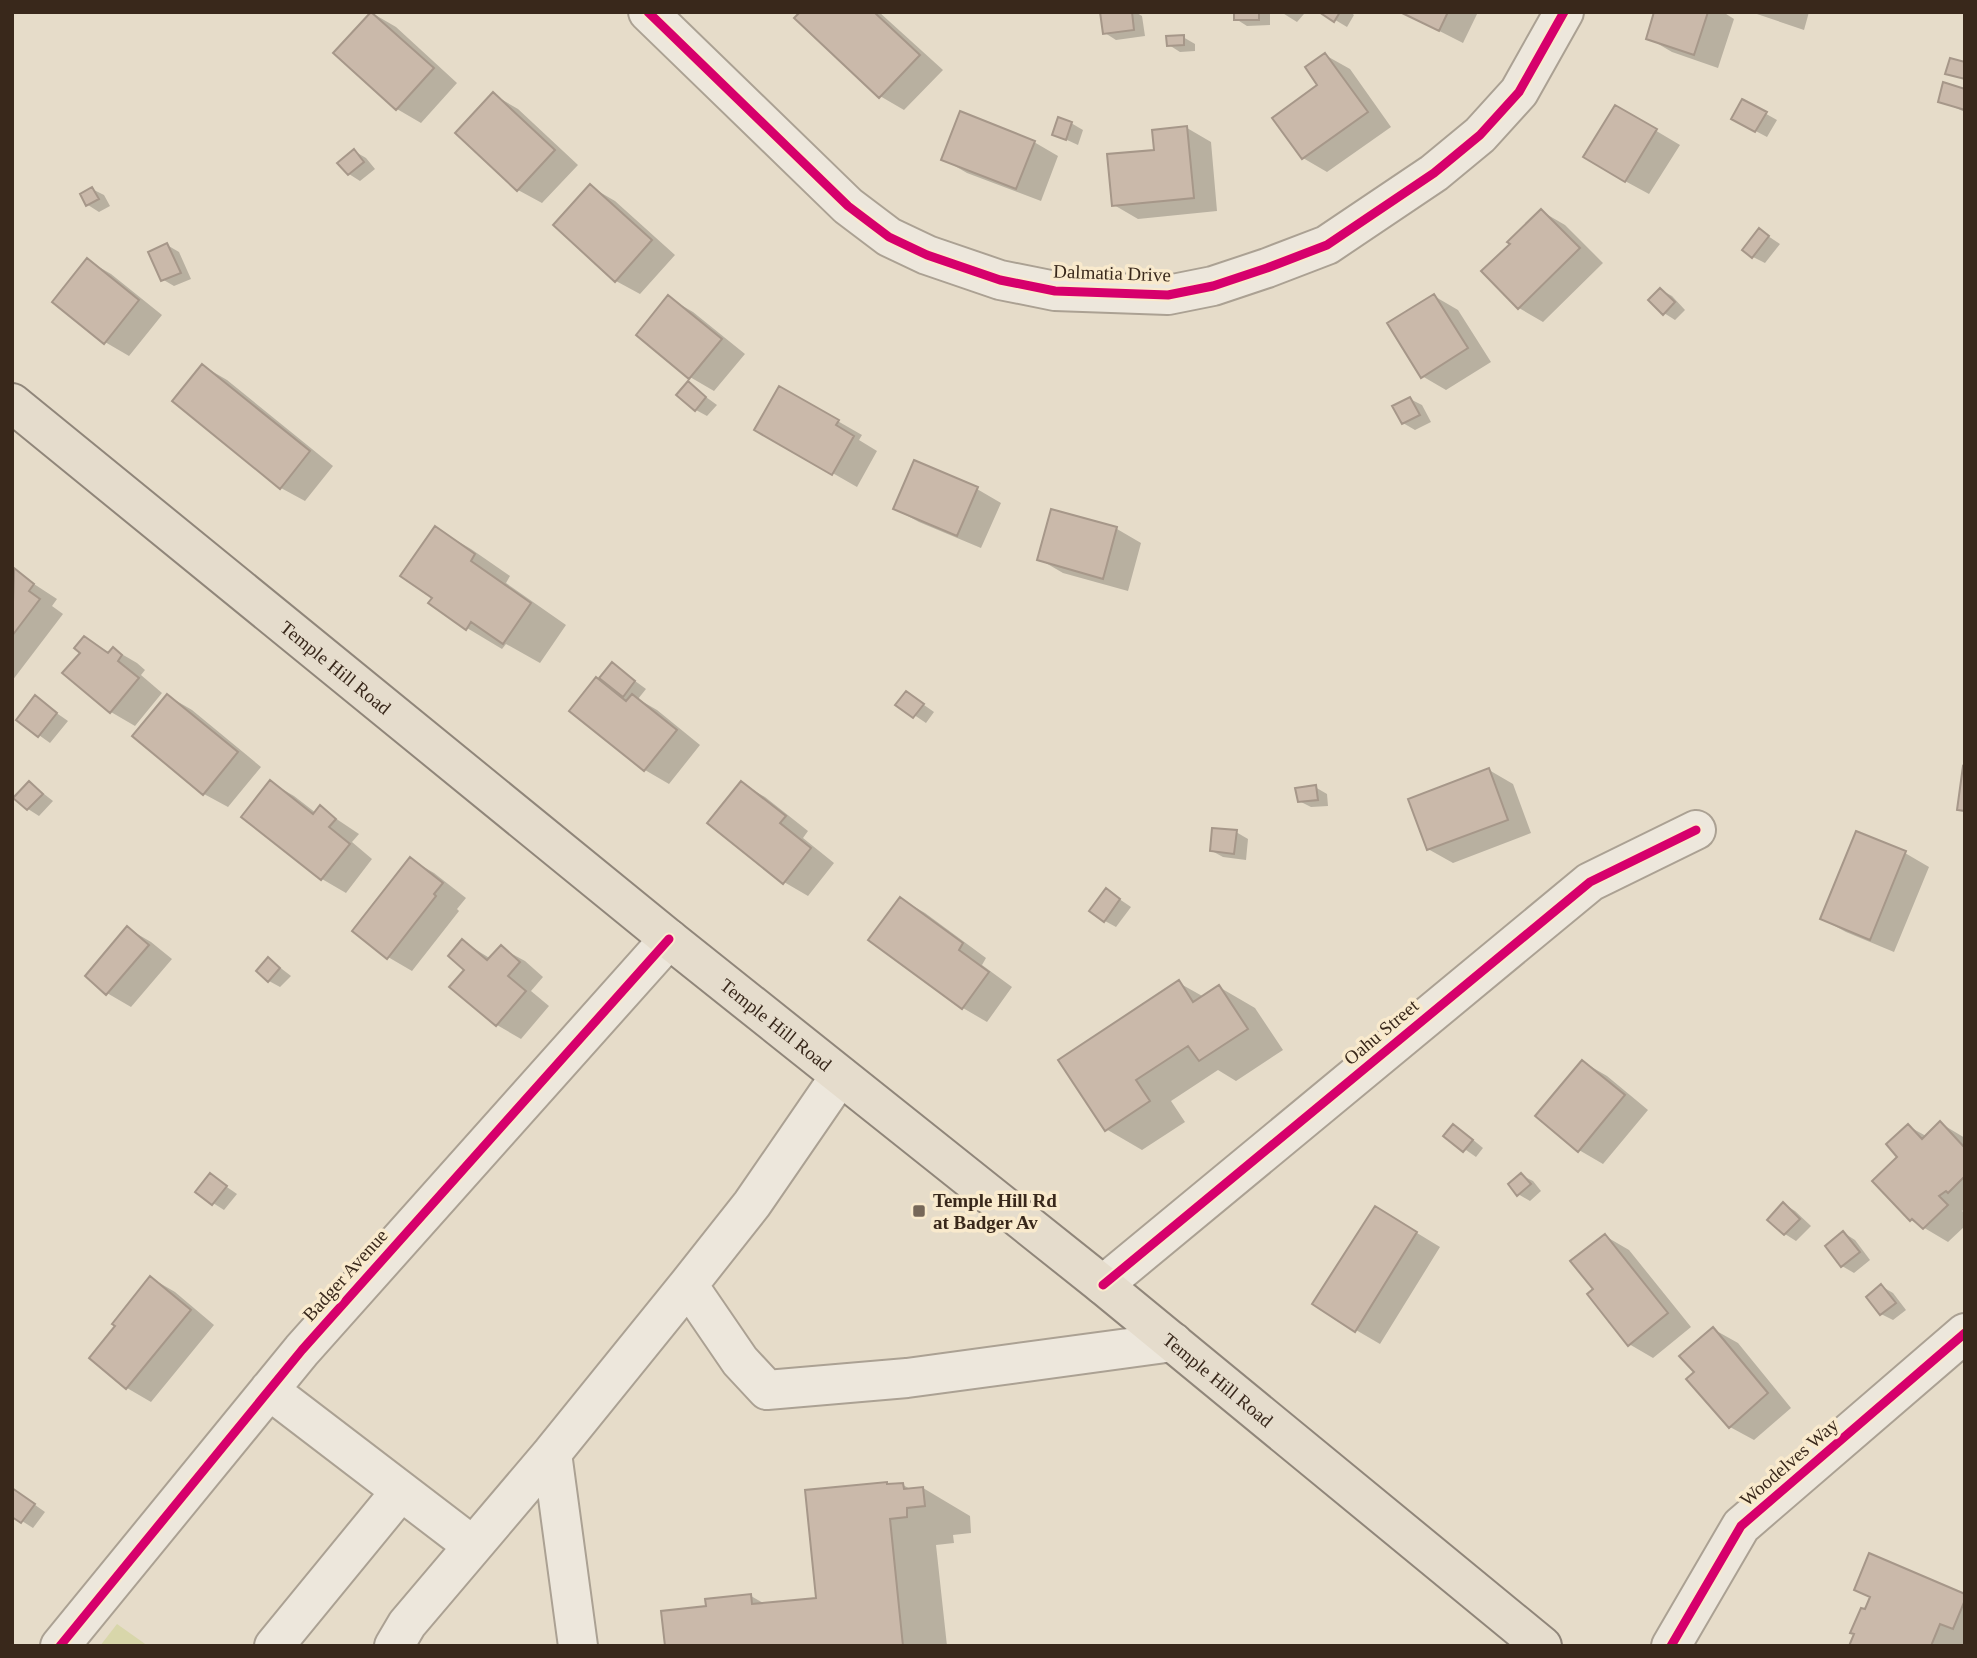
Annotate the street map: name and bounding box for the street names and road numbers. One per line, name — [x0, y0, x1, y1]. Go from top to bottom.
street label: Dalmatia Drive — [1053, 260, 1171, 286]
street label: Temple Hill Road — [277, 616, 396, 719]
street label: Temple Hill Road — [717, 974, 836, 1075]
street label: Oahu Street — [1340, 995, 1423, 1069]
street label: Badger Avenue — [298, 1225, 392, 1325]
street label: Temple Hill Road — [1159, 1328, 1278, 1431]
street label: Woodelves Way — [1736, 1413, 1843, 1510]

